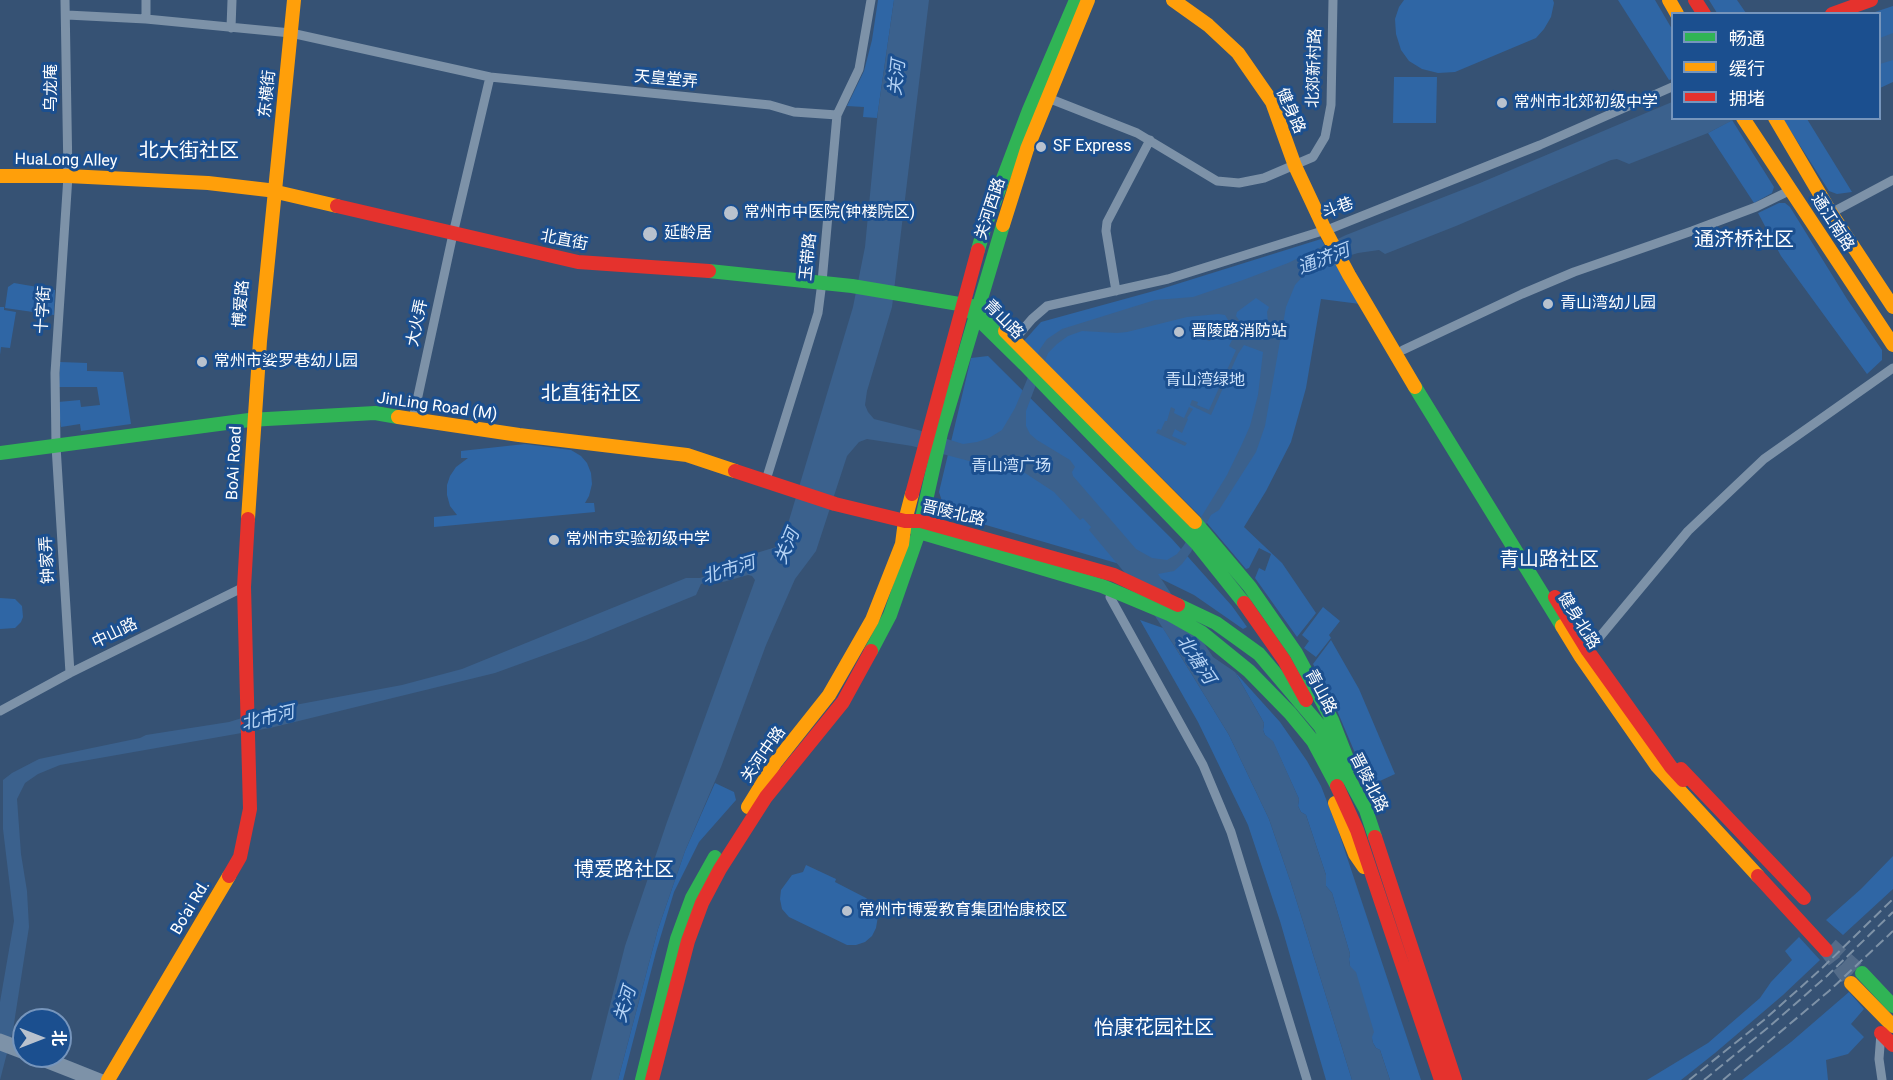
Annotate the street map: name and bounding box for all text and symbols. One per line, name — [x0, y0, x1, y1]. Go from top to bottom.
legend — [1671, 12, 1881, 120]
street label: 北郊新村路 — [1304, 28, 1326, 108]
text: 畅通 — [1729, 28, 1765, 49]
text: 缓行 — [1729, 58, 1765, 79]
water label: 关河 — [885, 59, 911, 97]
street label: 乌龙庵 — [42, 64, 62, 112]
street label: 天皇堂弄 — [633, 68, 699, 92]
street label: 东横街 — [256, 69, 280, 119]
street label: 健身路 — [1271, 85, 1309, 137]
text: 拥堵 — [1729, 88, 1765, 109]
place label: 常州市北郊初级中学 — [1514, 93, 1658, 113]
marker: 常州市北郊初级中学 — [1495, 96, 1509, 110]
place label: SF Express — [1053, 137, 1132, 157]
district label: 北大街社区 — [139, 140, 239, 164]
marker: SF Express — [1034, 140, 1048, 154]
street label: HuaLong Alley — [15, 151, 117, 171]
street label: 关河西路 — [972, 176, 1010, 242]
street label: 通江南路 — [1807, 191, 1857, 255]
street label: 斗巷 — [1320, 194, 1356, 224]
place label: 常州市中医院(钟楼院区) — [744, 203, 915, 223]
marker: 常州市中医院(钟楼院区) — [722, 204, 740, 222]
place label: 延龄居 — [664, 224, 712, 244]
marker: 延龄居 — [641, 225, 659, 243]
street label: 北直街 — [539, 227, 589, 255]
district label: 通济桥社区 — [1694, 229, 1794, 253]
street label: 玉带路 — [797, 232, 821, 282]
water label: 通济河 — [1295, 240, 1353, 280]
street label: 博爱路 — [230, 279, 254, 329]
street label: 十字街 — [33, 285, 55, 335]
place label: 青山湾幼儿园 — [1560, 294, 1656, 314]
street label: 青山路 — [979, 296, 1027, 344]
marker: 青山湾幼儿园 — [1541, 297, 1555, 311]
street label: 大火弄 — [404, 298, 432, 348]
place label: 晋陵路消防站 — [1191, 322, 1287, 342]
marker: 晋陵路消防站 — [1172, 325, 1186, 339]
place label: 常州市娑罗巷幼儿园 — [214, 352, 358, 372]
marker: 常州市娑罗巷幼儿园 — [195, 355, 209, 369]
park label: 青山湾绿地 — [1165, 371, 1245, 391]
district label: 北直街社区 — [541, 383, 641, 407]
street label: JinLing Road (M) — [375, 389, 499, 425]
street label: BoAi Road — [223, 425, 247, 501]
park label: 青山湾广场 — [971, 457, 1051, 477]
street label: 晋陵北路 — [920, 497, 986, 531]
water label: 关河 — [771, 526, 805, 568]
place label: 常州市实验初级中学 — [566, 530, 710, 550]
marker: 常州市实验初级中学 — [547, 533, 561, 547]
street label: 钟家弄 — [37, 536, 59, 584]
district label: 青山路社区 — [1499, 549, 1599, 573]
water label: 北市河 — [700, 553, 758, 589]
street label: 健身北路 — [1553, 589, 1603, 653]
street label: 中山路 — [89, 615, 141, 653]
water label: 北塘河 — [1171, 631, 1219, 689]
street label: 青山路 — [1300, 666, 1340, 718]
water label: 北市河 — [239, 702, 297, 736]
street label: 关河中路 — [738, 723, 790, 787]
street label: 晋陵北路 — [1345, 750, 1391, 816]
district label: 博爱路社区 — [574, 859, 674, 883]
street label: Bo'ai Rd. — [167, 877, 215, 939]
place label: 常州市博爱教育集团怡康校区 — [859, 901, 1067, 921]
marker: 常州市博爱教育集团怡康校区 — [840, 904, 854, 918]
water label: 关河 — [610, 985, 642, 1025]
north arrow — [12, 1008, 72, 1068]
district label: 怡康花园社区 — [1094, 1017, 1214, 1041]
text: 北 — [49, 1030, 68, 1046]

